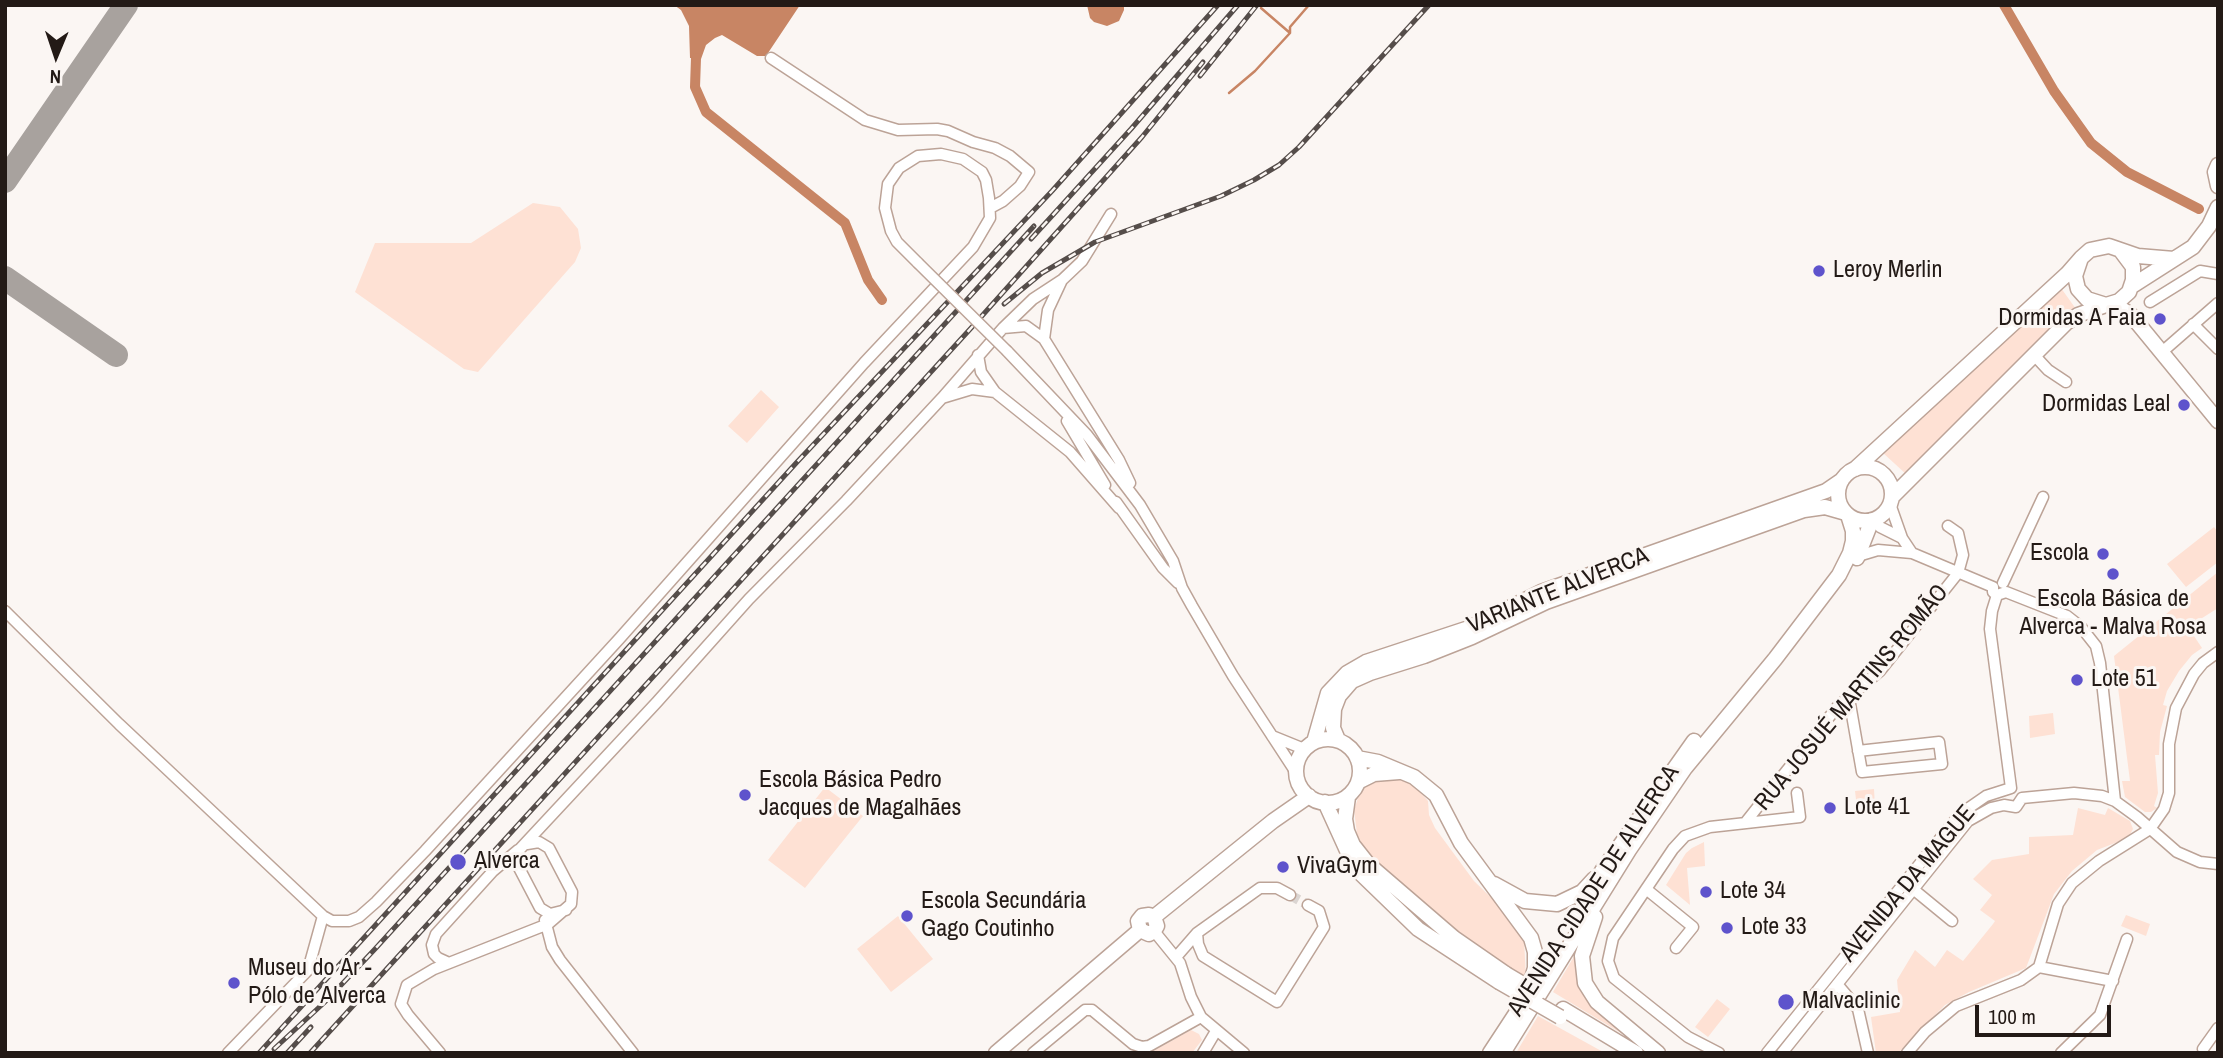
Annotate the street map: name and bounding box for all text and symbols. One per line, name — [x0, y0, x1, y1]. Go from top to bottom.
north arrow — [21, 21, 91, 91]
text: N — [49, 64, 61, 90]
place label: Leroy Merlin — [1833, 257, 1942, 285]
marker: Leroy Merlin — [1811, 263, 1827, 279]
place label: Dormidas A Faia — [1998, 305, 2146, 333]
marker: Dormidas A Faia — [2152, 311, 2168, 327]
place label: Dormidas Leal — [2042, 391, 2170, 419]
marker: Dormidas Leal — [2176, 397, 2192, 413]
place label: Escola — [2030, 540, 2089, 568]
street label: VARIANTE ALVERCA — [1463, 542, 1653, 640]
marker: Escola — [2095, 546, 2111, 562]
marker: Escola Básica de Alverca - Malva Rosa — [2105, 566, 2121, 582]
street label: RUA JOSUÉ MARTINS ROMÃO — [1749, 579, 1955, 817]
place label: Escola Básica de Alverca - Malva Rosa — [2019, 586, 2207, 642]
place label: Lote 51 — [2091, 666, 2157, 694]
marker: Lote 51 — [2069, 672, 2085, 688]
street label: AVENIDA CIDADE DE ALVERCA — [1502, 760, 1686, 1022]
place label: Escola Básica Pedro Jacques de Magalhães — [759, 767, 961, 823]
marker: Escola Básica Pedro Jacques de Magalhães — [737, 787, 753, 803]
place label: Lote 41 — [1844, 794, 1910, 822]
marker: Lote 41 — [1822, 800, 1838, 816]
street label: AVENIDA DA MAGUE — [1834, 800, 1982, 968]
place label: Alverca — [474, 848, 540, 876]
marker: Alverca — [448, 852, 468, 872]
place label: VivaGym — [1297, 853, 1378, 881]
marker: VivaGym — [1275, 859, 1291, 875]
place label: Lote 34 — [1720, 878, 1786, 906]
marker: Lote 34 — [1698, 884, 1714, 900]
place label: Escola Secundária Gago Coutinho — [921, 888, 1086, 944]
marker: Escola Secundária Gago Coutinho — [899, 908, 915, 924]
place label: Lote 33 — [1741, 914, 1807, 942]
marker: Lote 33 — [1719, 920, 1735, 936]
place label: Museu do Ar - Pólo de Alverca — [248, 955, 386, 1011]
marker: Museu do Ar - Pólo de Alverca — [226, 975, 242, 991]
place label: Malvaclinic — [1802, 988, 1900, 1016]
marker: Malvaclinic — [1776, 992, 1796, 1012]
scale bar — [1978, 992, 2114, 1036]
text: 100 m — [1988, 1002, 2036, 1031]

